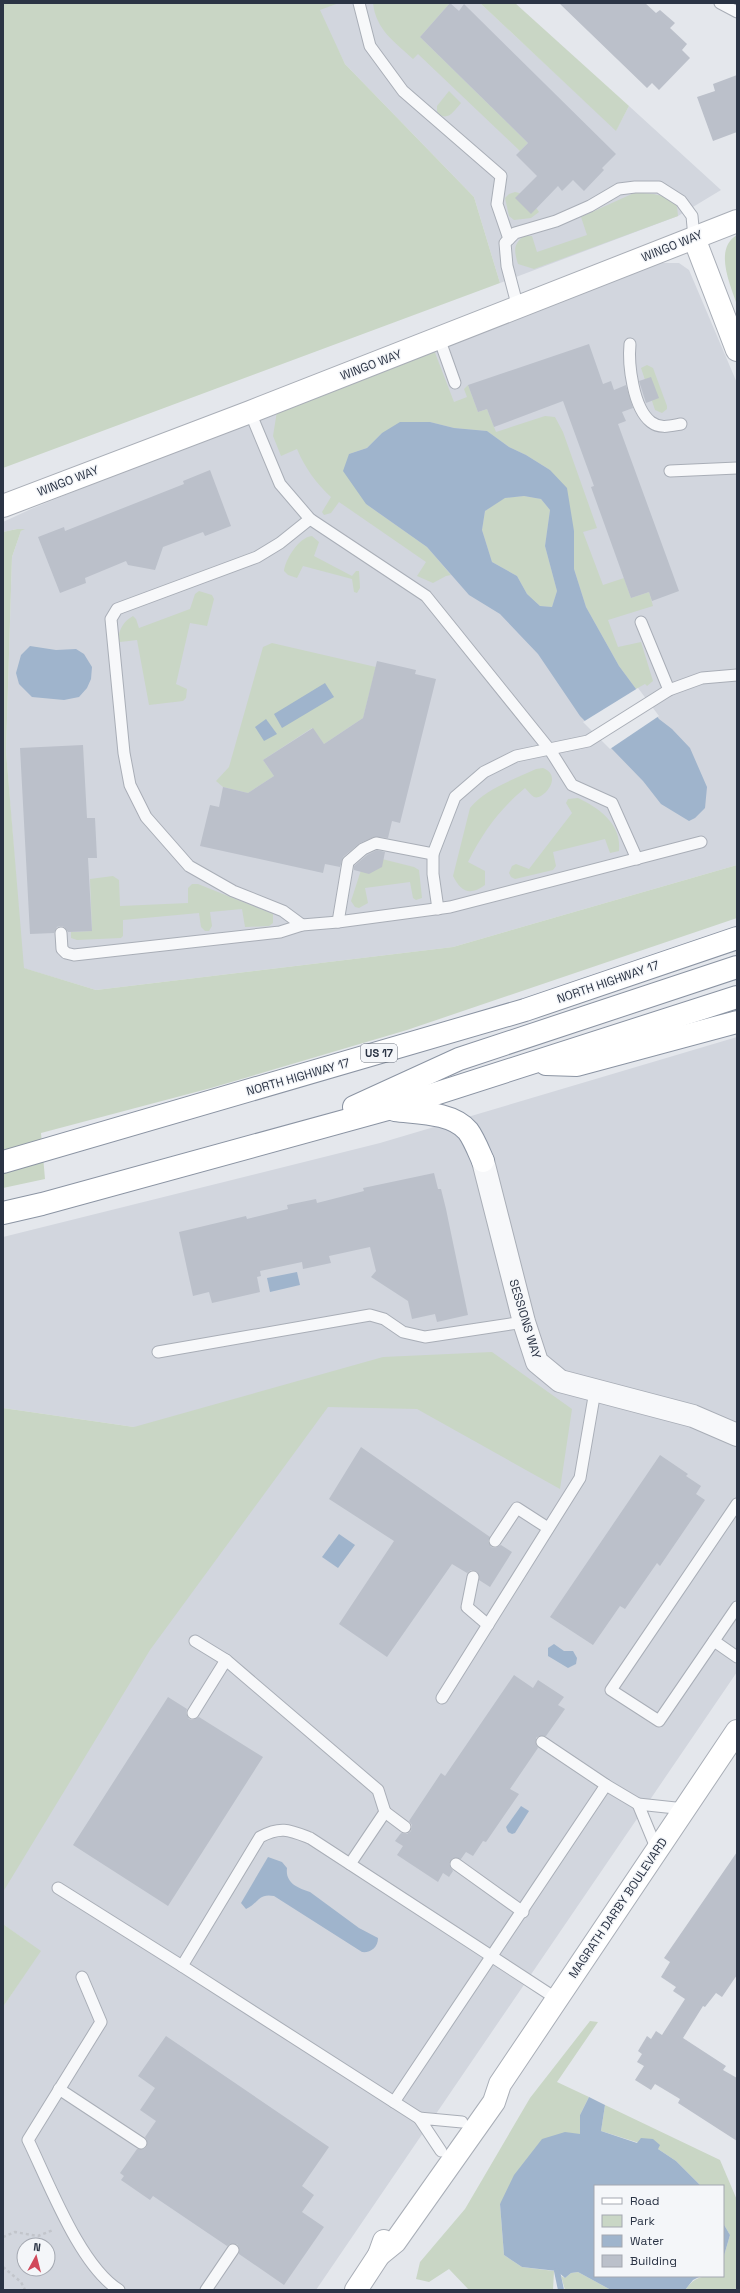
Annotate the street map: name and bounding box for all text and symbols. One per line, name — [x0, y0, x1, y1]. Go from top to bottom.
street label: WINGO WAY — [639, 226, 706, 265]
street label: WINGO WAY — [338, 346, 405, 384]
street label: WINGO WAY — [35, 462, 102, 500]
street label: NORTH HIGHWAY 17 — [555, 957, 661, 1007]
road number: US 17 — [361, 1044, 397, 1062]
street label: NORTH HIGHWAY 17 — [244, 1055, 352, 1099]
street label: SESSIONS WAY — [505, 1277, 545, 1361]
street label: MAGRATH DARBY BOULEVARD — [565, 1835, 671, 1981]
legend — [594, 2185, 724, 2277]
text: Road — [630, 2193, 659, 2209]
text: Park — [630, 2213, 655, 2229]
text: Water — [630, 2233, 664, 2249]
north arrow — [16, 2237, 56, 2277]
text: N — [33, 2240, 42, 2254]
text: Building — [630, 2253, 677, 2269]

